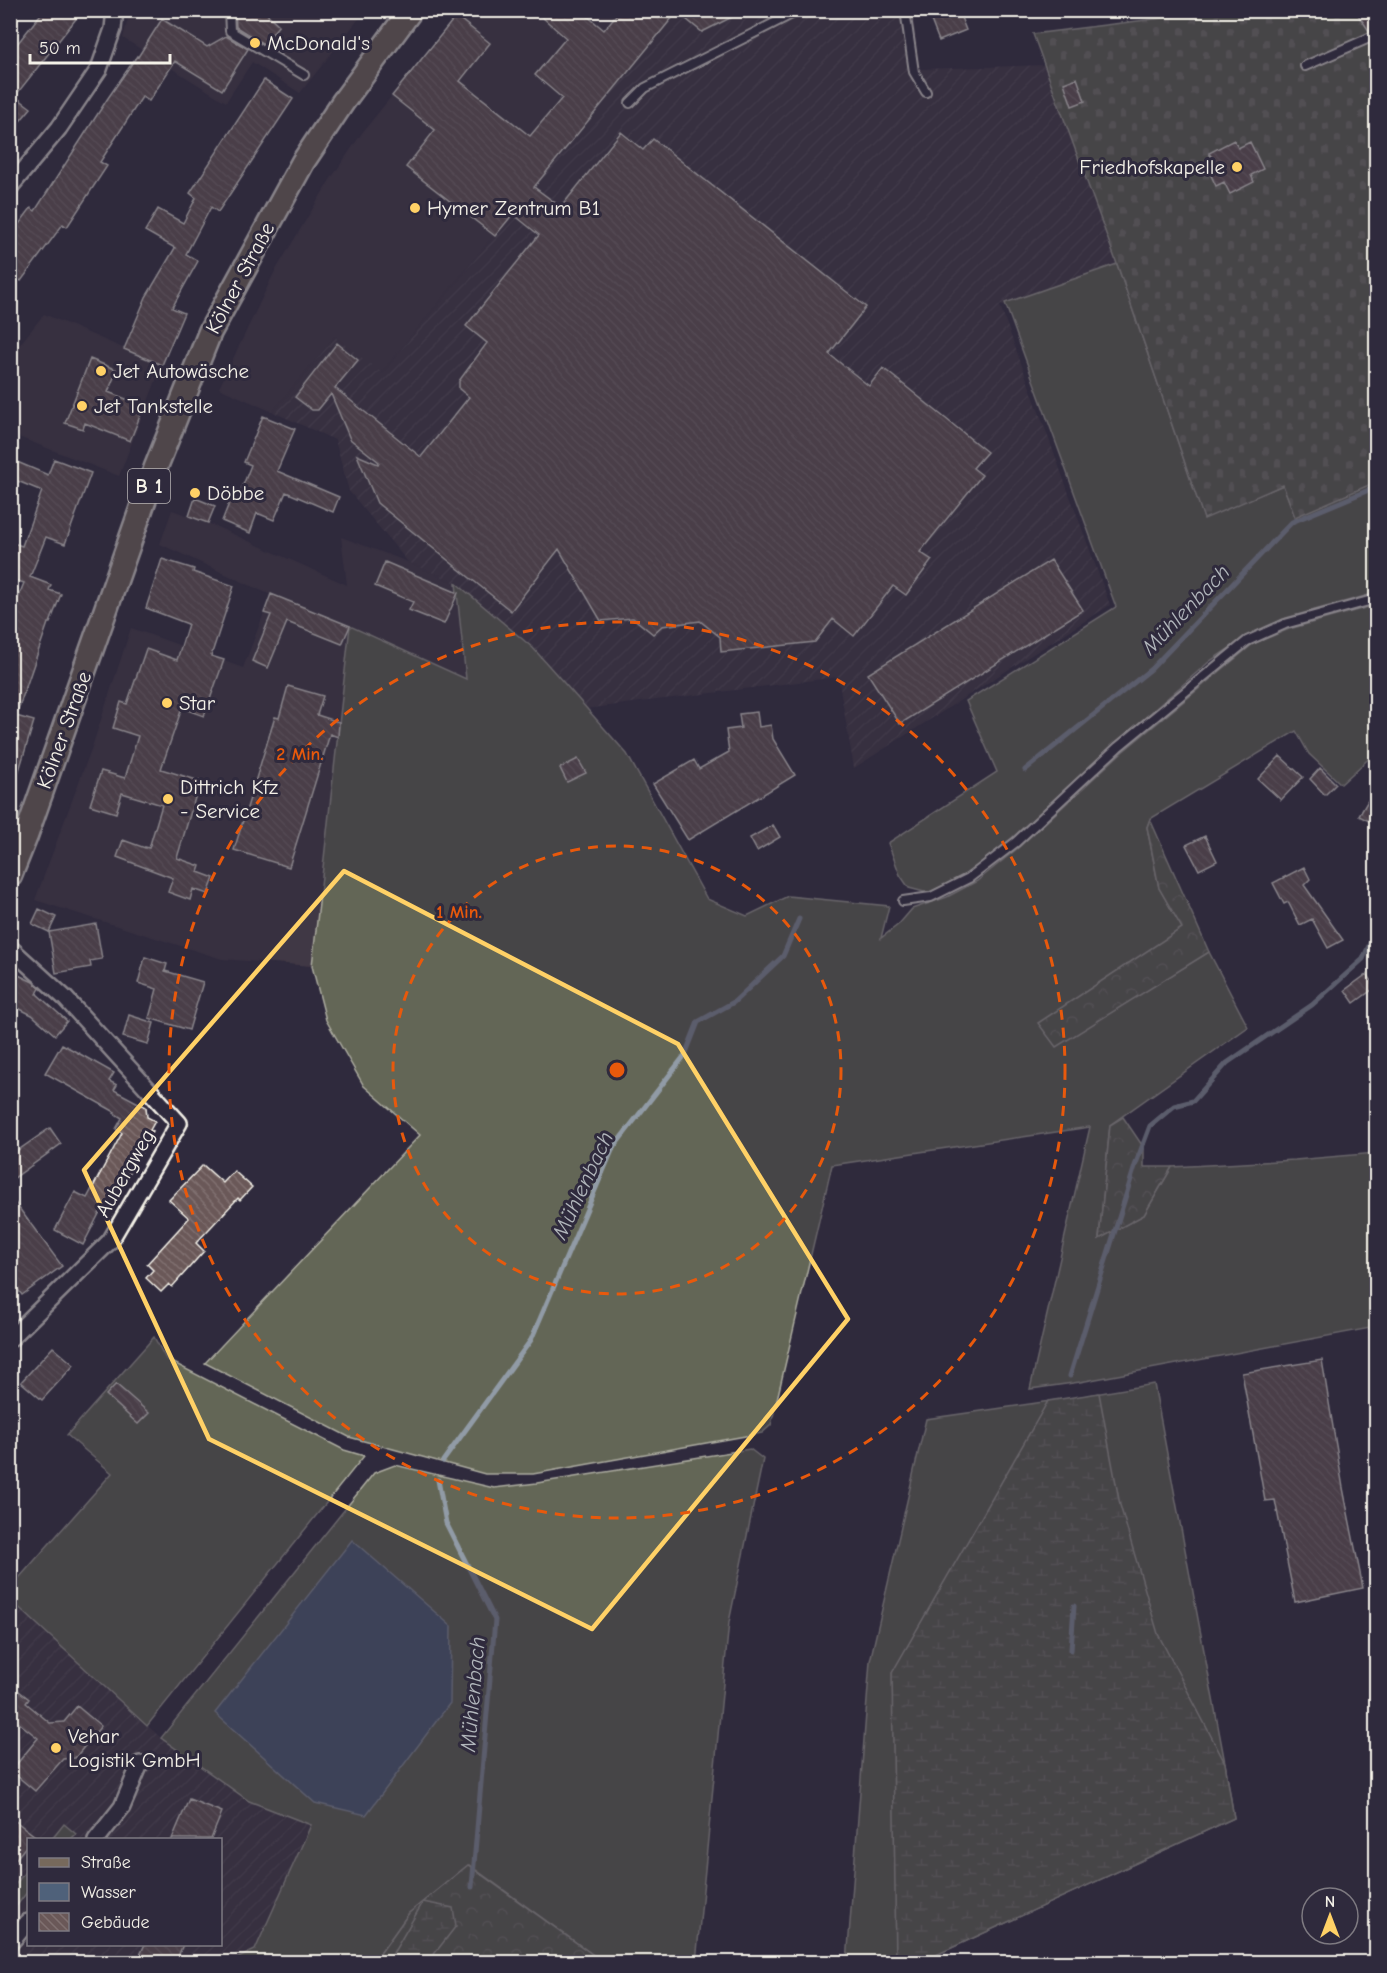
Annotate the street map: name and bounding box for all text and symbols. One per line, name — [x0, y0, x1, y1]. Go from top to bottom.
scale bar — [30, 27, 170, 65]
place label: McDonald's — [267, 31, 370, 55]
marker: McDonald's — [248, 36, 262, 50]
text: 50 m — [39, 38, 81, 59]
place label: Friedhofskapelle — [1079, 155, 1225, 179]
marker: Friedhofskapelle — [1230, 160, 1244, 174]
place label: Hymer Zentrum B1 — [427, 196, 600, 220]
marker: Hymer Zentrum B1 — [408, 201, 422, 215]
street label: Kölner Straße — [201, 218, 279, 338]
place label: Jet Autowäsche — [113, 359, 249, 383]
marker: Jet Autowäsche — [94, 364, 108, 378]
place label: Jet Tankstelle — [94, 394, 213, 418]
marker: Jet Tankstelle — [75, 399, 89, 413]
road number: B 1 — [128, 469, 170, 503]
place label: Döbbe — [207, 481, 264, 505]
marker: Döbbe — [188, 486, 202, 500]
water label: Mühlenbach — [1136, 559, 1235, 661]
street label: Kölner Straße — [32, 668, 96, 792]
place label: Star — [179, 691, 216, 715]
marker: Star — [160, 696, 174, 710]
text: 2 Min. — [276, 744, 324, 765]
place label: Dittrich Kfz - Service — [180, 775, 278, 823]
marker: Dittrich Kfz - Service — [161, 792, 175, 806]
text: 1 Min. — [436, 902, 482, 923]
centre of rings — [607, 1060, 627, 1080]
street label: Aubergweg — [90, 1125, 160, 1221]
water label: Mühlenbach — [546, 1128, 619, 1244]
water label: Mühlenbach — [455, 1635, 491, 1754]
place label: Vehar Logistik GmbH — [68, 1724, 201, 1772]
marker: Vehar Logistik GmbH — [49, 1741, 63, 1755]
legend — [27, 1838, 222, 1946]
text: Straße — [81, 1852, 131, 1873]
text: Wasser — [81, 1882, 137, 1903]
north arrow — [1300, 1886, 1360, 1946]
text: N — [1325, 1893, 1335, 1911]
text: Gebäude — [81, 1912, 150, 1933]

